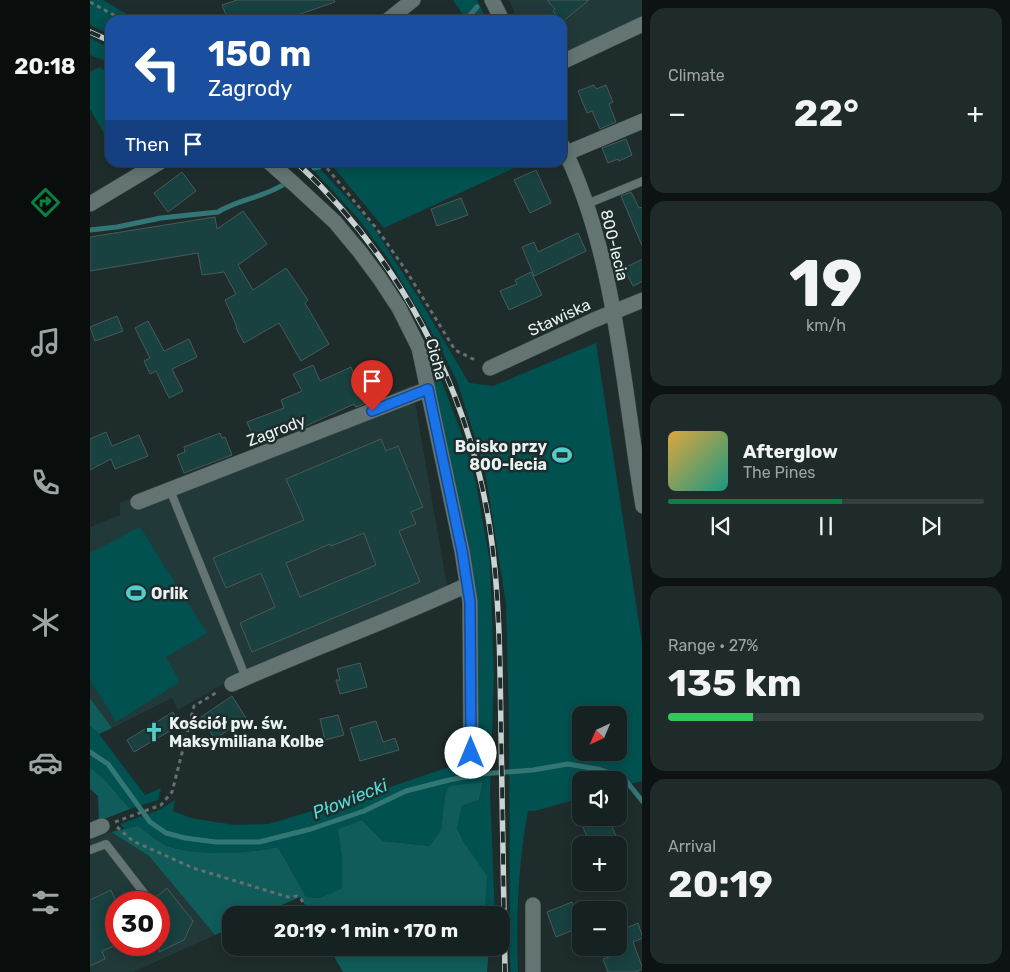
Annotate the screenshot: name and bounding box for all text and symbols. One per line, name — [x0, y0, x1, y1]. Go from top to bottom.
text: 150 m — [208, 33, 311, 75]
icon: left — [125, 35, 190, 100]
text: 20:18 — [14, 53, 76, 80]
text: Climate — [668, 66, 725, 85]
text: Zagrody — [208, 75, 293, 102]
text: 22° — [794, 90, 859, 136]
text: − — [668, 97, 686, 130]
text: + — [967, 97, 984, 130]
icon: arrive — [179, 130, 207, 158]
text: Then — [125, 133, 169, 156]
icon: directions — [28, 185, 63, 220]
street label: 800-lecia — [597, 208, 633, 283]
text: 19 — [789, 245, 863, 322]
street label: Stawiska — [525, 295, 593, 340]
text: km/h — [806, 316, 846, 335]
icon: music — [28, 325, 63, 360]
street label: Cicha — [422, 336, 451, 382]
pin — [351, 360, 393, 411]
icon: arrive — [358, 367, 386, 395]
street label: Zagrody — [244, 411, 308, 450]
place label: Boisko przy 800-lecia — [455, 437, 547, 474]
text: Afterglow — [743, 440, 838, 463]
sports icon: Boisko przy 800-lecia — [551, 444, 573, 466]
text: The Pines — [743, 463, 816, 482]
icon: phone — [28, 465, 63, 500]
icon: previous — [707, 512, 735, 540]
icon: pause — [812, 512, 840, 540]
icon: next — [917, 512, 945, 540]
sports icon: Orlik — [125, 582, 147, 604]
place label: Orlik — [151, 584, 189, 603]
icon: climate — [28, 605, 63, 640]
text: Range · 27% — [668, 636, 758, 655]
text: 135 km — [668, 660, 802, 706]
north arrow — [572, 706, 628, 761]
map controls — [572, 706, 627, 956]
place label: Kościół pw. św. Maksymiliana Kolbe — [169, 714, 324, 751]
church icon: Kościół pw. św. Maksymiliana Kolbe — [143, 721, 165, 743]
position arrow — [444, 726, 496, 778]
icon: car — [28, 745, 63, 780]
button: sound — [572, 771, 627, 826]
water label: Płowiecki — [309, 774, 391, 824]
button: + — [572, 836, 627, 891]
text: Arrival — [668, 837, 716, 856]
text: 20:19 — [668, 861, 773, 907]
icon: filters — [28, 885, 63, 920]
speed limit sign: 30 — [105, 891, 170, 956]
button: − — [572, 901, 627, 956]
text: 20:19 · 1 min · 170 m — [274, 919, 458, 942]

